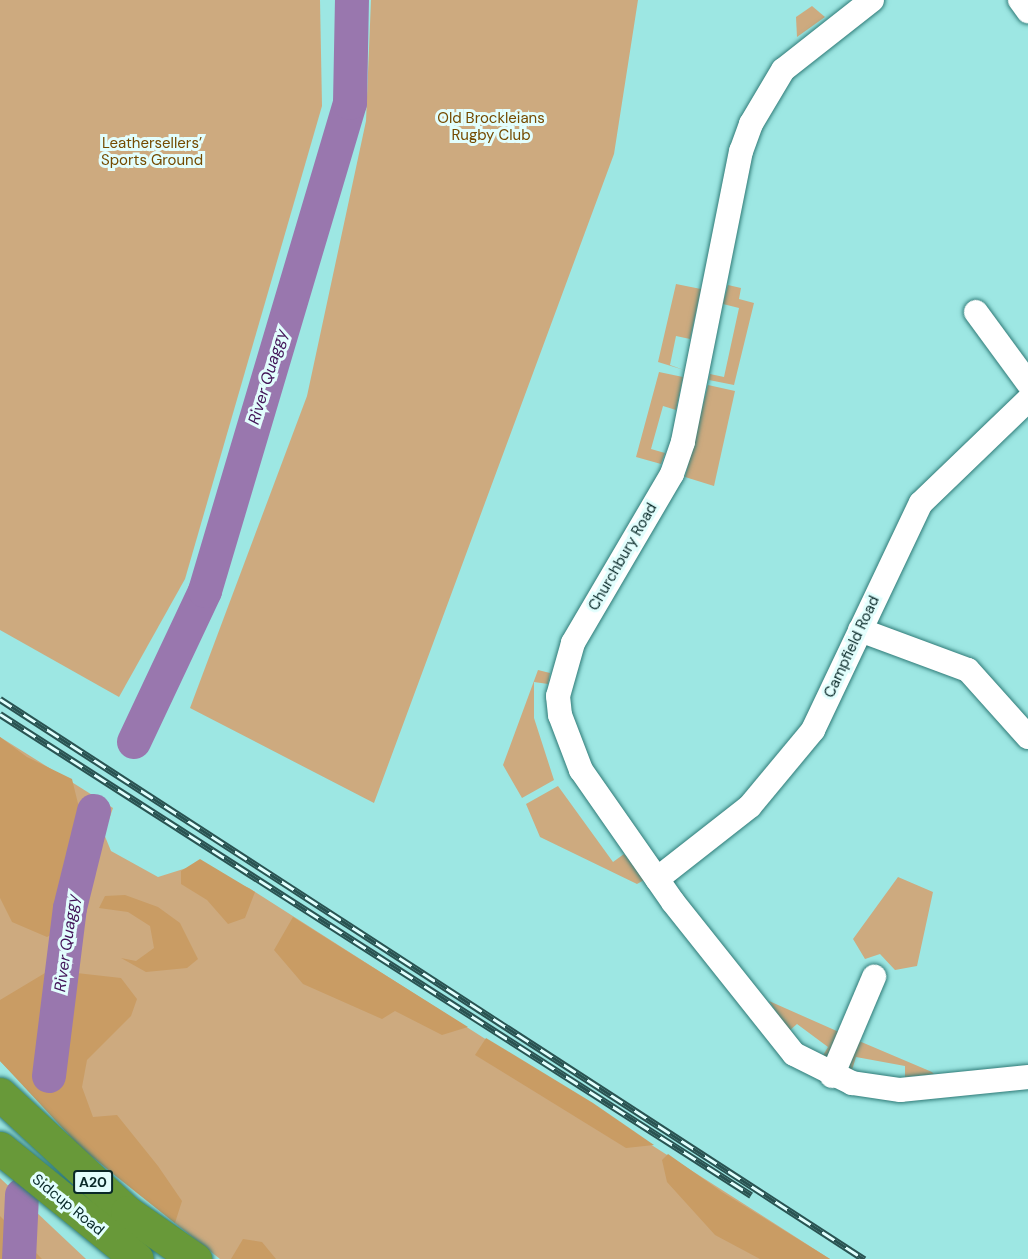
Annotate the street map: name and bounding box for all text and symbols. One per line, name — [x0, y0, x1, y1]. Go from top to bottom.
park label: Old Brockleians Rugby Club — [437, 109, 545, 144]
park label: Leathersellers’ Sports Ground — [101, 134, 203, 169]
water label: River Quaggy — [244, 327, 292, 427]
street label: Churchbury Road — [585, 500, 661, 614]
street label: Campfield Road — [821, 593, 883, 701]
water label: River Quaggy — [51, 893, 83, 993]
street label: Sidcup Road — [28, 1171, 108, 1239]
road number: A20 — [72, 1171, 114, 1193]

